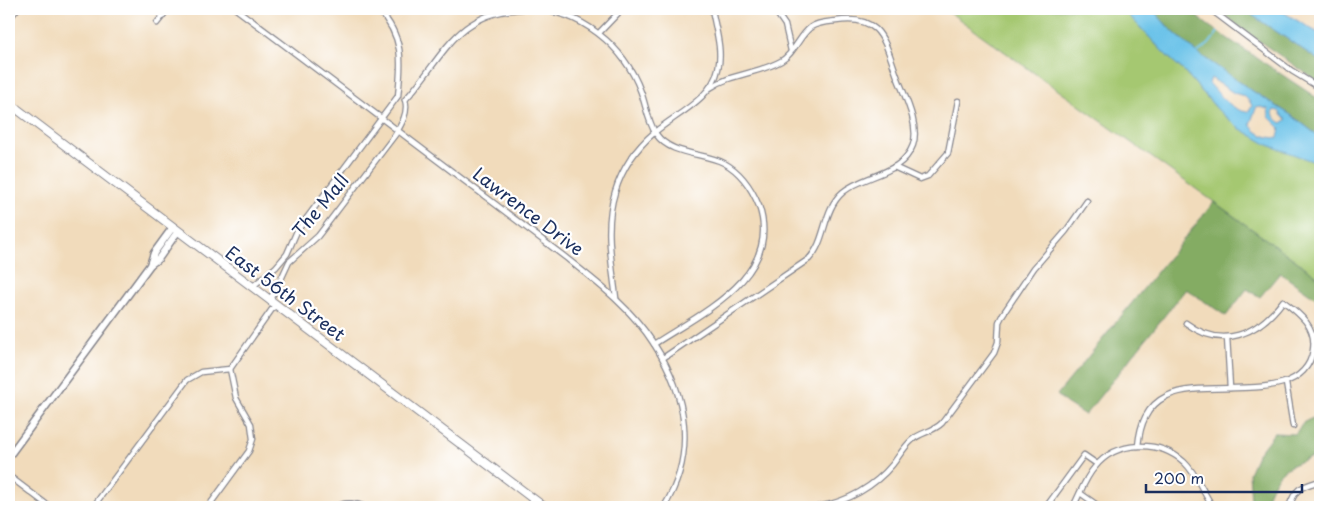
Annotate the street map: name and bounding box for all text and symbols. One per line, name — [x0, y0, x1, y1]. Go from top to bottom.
street label: Lawrence Drive — [468, 160, 590, 262]
street label: The Mall — [285, 167, 355, 243]
street label: East 56th Street — [220, 239, 352, 347]
scale bar — [1146, 461, 1303, 493]
text: 200 m — [1154, 466, 1204, 489]

